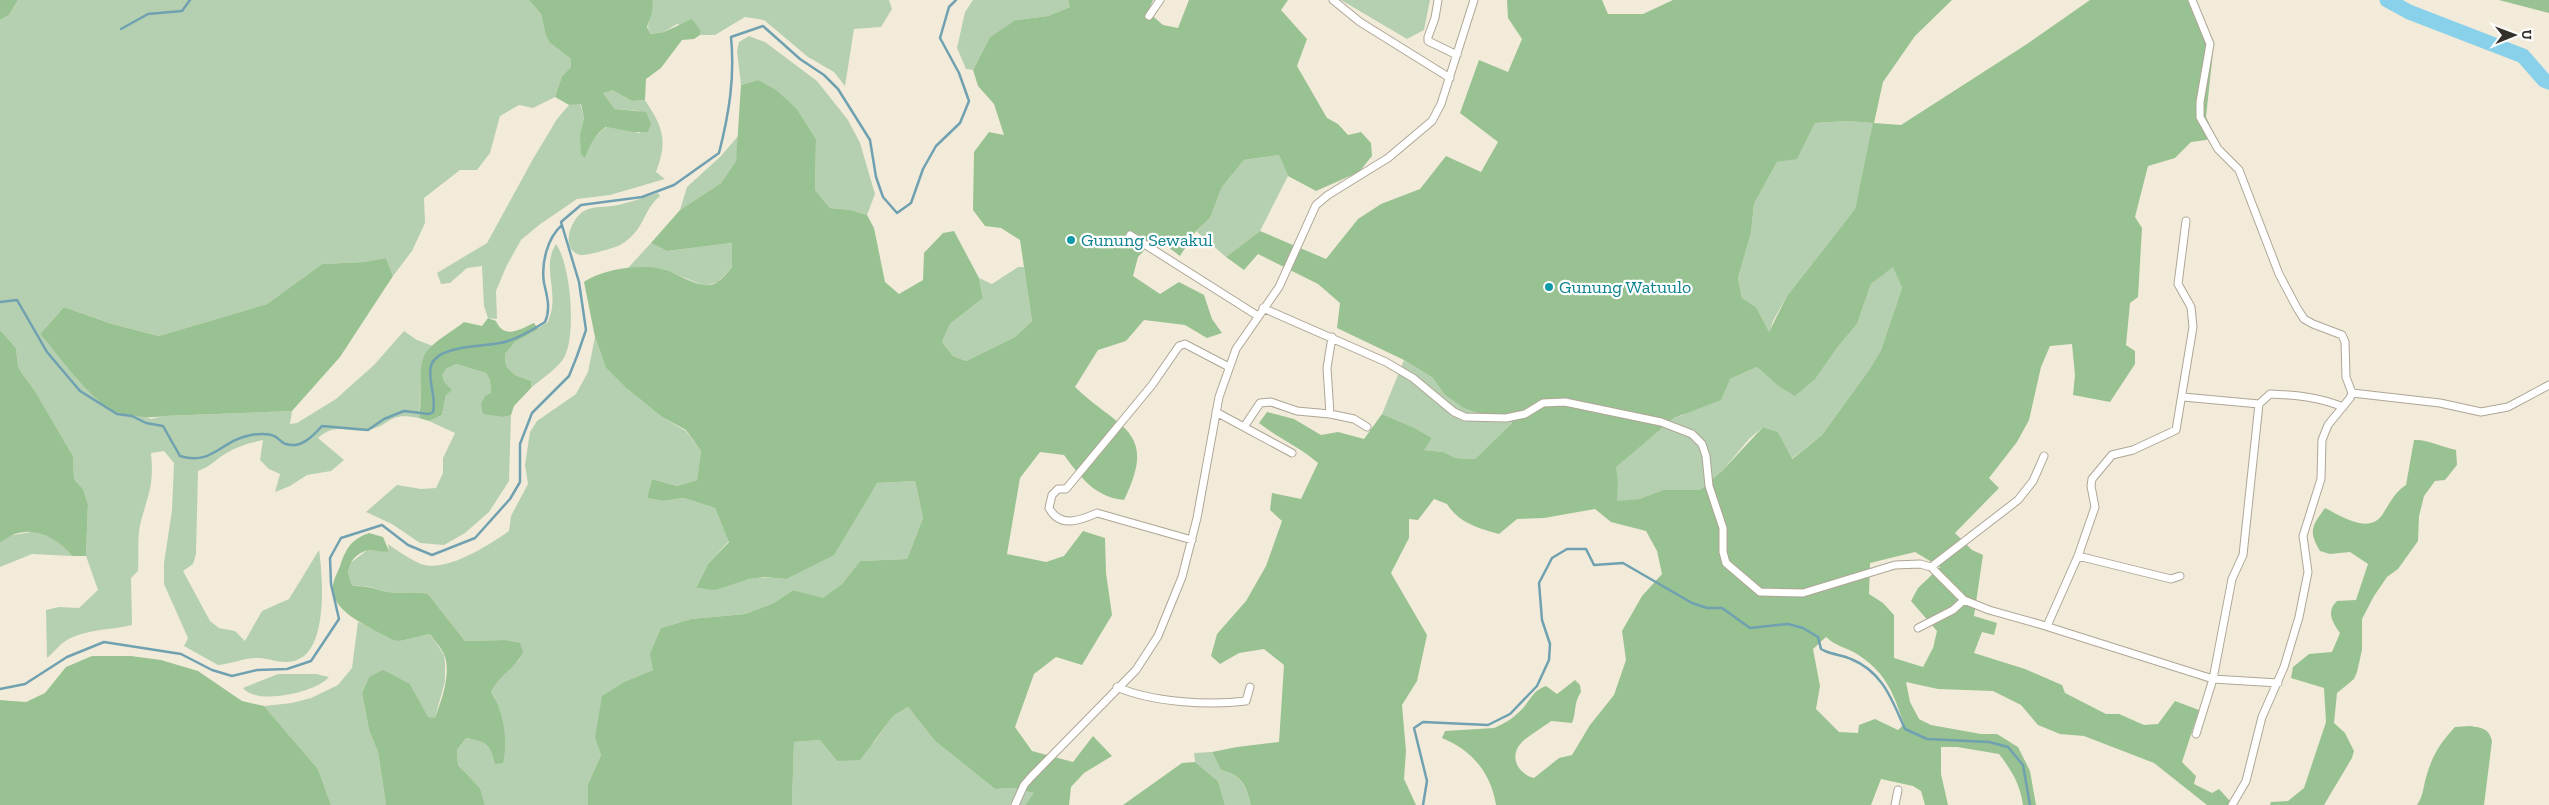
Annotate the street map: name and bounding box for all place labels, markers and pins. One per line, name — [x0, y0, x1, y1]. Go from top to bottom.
place label: Gunung Sewakul — [1081, 229, 1213, 251]
marker: Gunung Sewakul — [1065, 234, 1077, 246]
place label: Gunung Watuulo — [1559, 276, 1691, 298]
marker: Gunung Watuulo — [1543, 281, 1555, 293]

